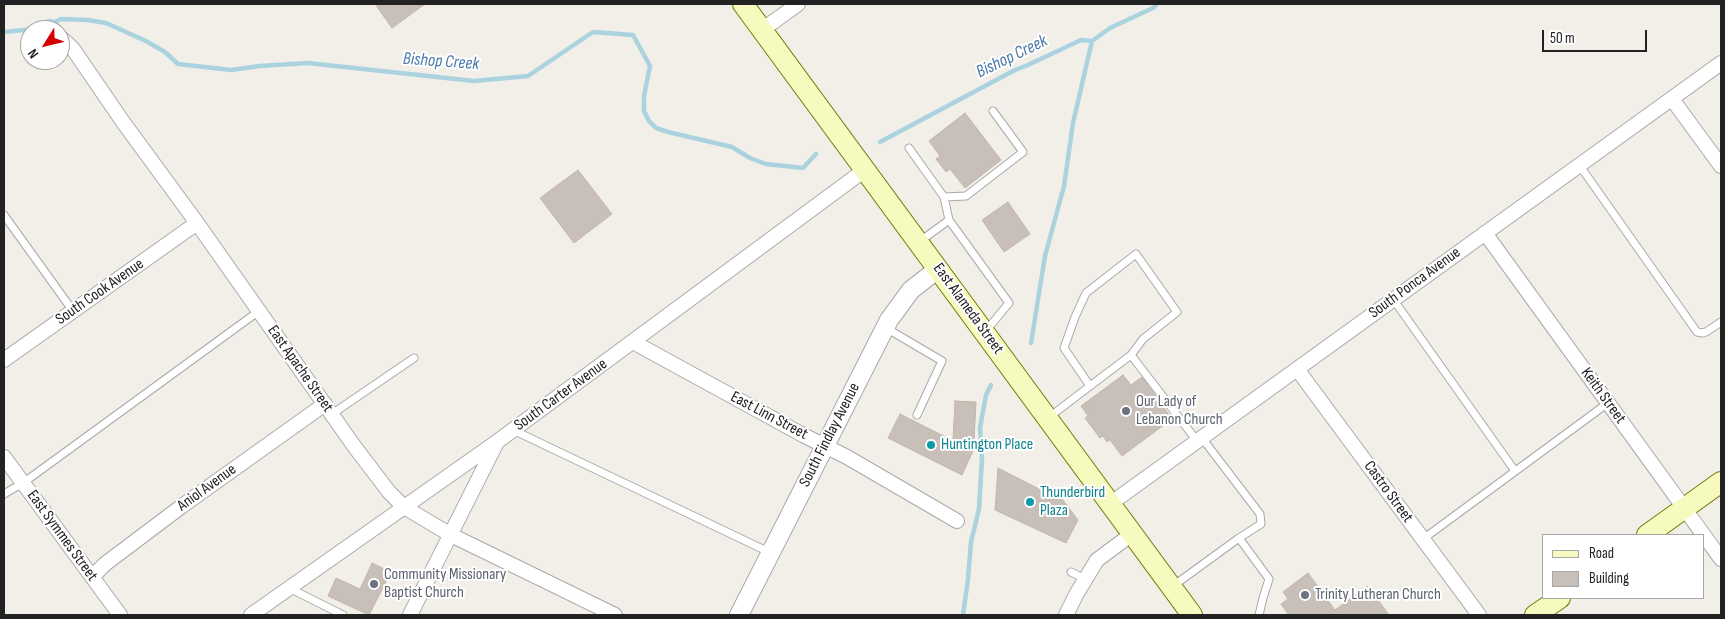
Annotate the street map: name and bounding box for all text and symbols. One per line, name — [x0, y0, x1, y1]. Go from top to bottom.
north arrow — [20, 20, 70, 70]
scale bar — [1545, 20, 1650, 52]
text: 50 m — [1550, 29, 1575, 48]
water label: Bishop Creek — [973, 31, 1051, 83]
text: N — [24, 46, 42, 62]
water label: Bishop Creek — [402, 49, 480, 75]
street label: South Ponca Avenue — [1365, 243, 1465, 323]
street label: South Cook Avenue — [52, 255, 148, 329]
street label: East Alameda Street — [929, 260, 1007, 358]
street label: East Apache Street — [263, 322, 337, 416]
street label: South Carter Avenue — [511, 355, 611, 435]
street label: Keith Street — [1576, 364, 1630, 428]
street label: South Findlay Avenue — [796, 380, 864, 490]
street label: East Linn Street — [727, 388, 811, 444]
place label: Our Lady of Lebanon Church — [1136, 392, 1223, 430]
marker: Our Lady of Lebanon Church — [1120, 405, 1132, 417]
place label: Huntington Place — [941, 435, 1033, 455]
marker: Huntington Place — [925, 439, 937, 451]
street label: Castro Street — [1359, 457, 1417, 527]
street label: Aniol Avenue — [174, 460, 240, 516]
place label: Thunderbird Plaza — [1040, 483, 1105, 521]
street label: East Symmes Street — [23, 487, 101, 585]
marker: Thunderbird Plaza — [1024, 496, 1036, 508]
legend — [1542, 534, 1705, 599]
text: Road — [1589, 544, 1614, 563]
place label: Community Missionary Baptist Church — [384, 565, 506, 603]
text: Building — [1589, 569, 1629, 588]
marker: Community Missionary Baptist Church — [368, 578, 380, 590]
place label: Trinity Lutheran Church — [1315, 585, 1441, 605]
marker: Trinity Lutheran Church — [1299, 589, 1311, 601]

